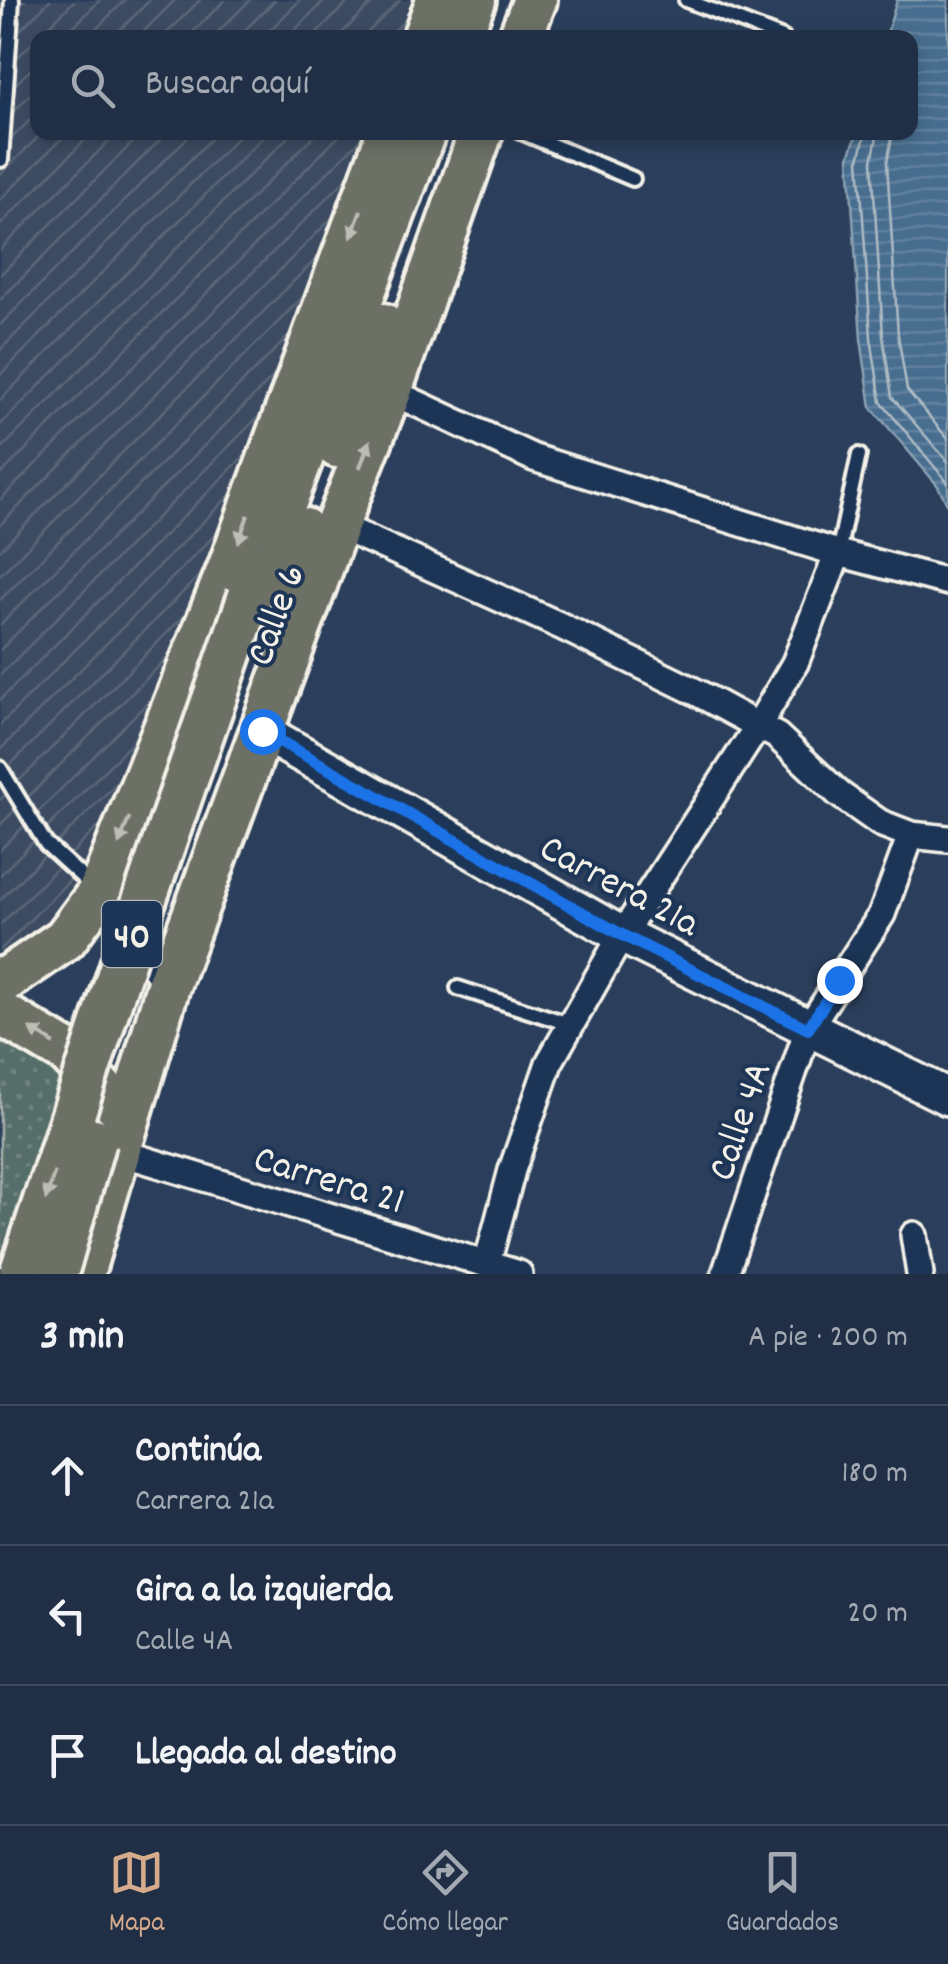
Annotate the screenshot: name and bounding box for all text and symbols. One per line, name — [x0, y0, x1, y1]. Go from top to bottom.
search box — [30, 30, 918, 140]
icon: search — [65, 58, 120, 113]
text: Buscar aquí — [145, 58, 309, 113]
one-way arrow — [348, 209, 363, 239]
one-way arrow — [358, 439, 373, 469]
one-way arrow — [235, 514, 250, 544]
street label: Calle 6 — [235, 558, 324, 675]
route start — [240, 709, 286, 755]
one-way arrow — [115, 816, 131, 846]
street label: Carrera 21a — [528, 823, 709, 955]
road number: 40 — [102, 901, 162, 967]
route end — [817, 958, 863, 1004]
one-way arrow — [28, 1028, 56, 1045]
street label: Calle 4A — [696, 1055, 790, 1189]
street label: Carrera 21 — [246, 1133, 410, 1233]
one-way arrow — [42, 1171, 57, 1202]
text: 3 min — [40, 1309, 124, 1369]
text: A pie · 200 m — [748, 1316, 908, 1362]
text: Continúa — [135, 1425, 261, 1480]
icon: ahead — [40, 1448, 95, 1503]
text: 180 m — [841, 1452, 908, 1498]
text: Carrera 21a — [135, 1480, 274, 1526]
text: Gira a la izquierda — [135, 1565, 392, 1620]
icon: left — [40, 1588, 95, 1643]
text: 20 m — [847, 1592, 908, 1638]
text: Calle 4A — [135, 1620, 233, 1666]
icon: arrive — [40, 1728, 95, 1783]
text: Llegada al destino — [135, 1728, 397, 1783]
tab: Mapa — [109, 1845, 164, 1945]
tab: Cómo llegar — [382, 1845, 508, 1945]
tab: Guardados — [726, 1845, 839, 1945]

